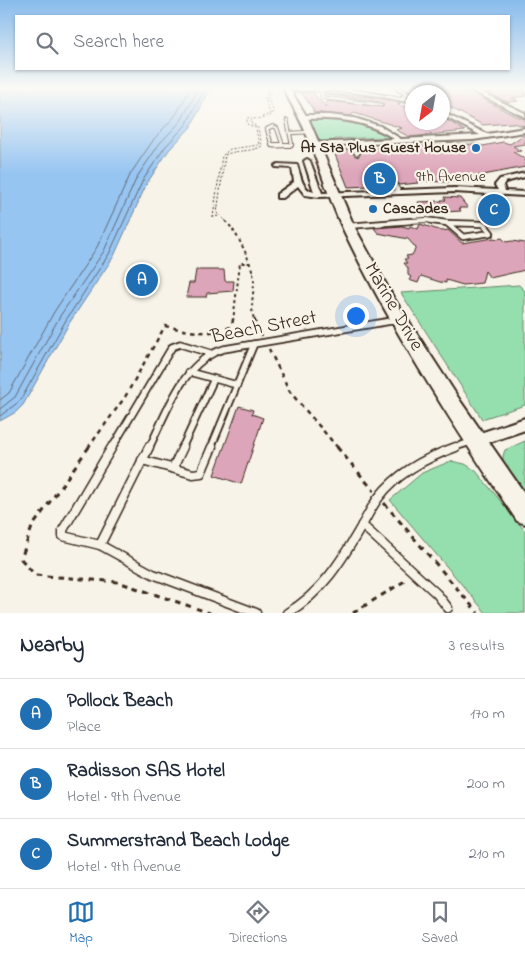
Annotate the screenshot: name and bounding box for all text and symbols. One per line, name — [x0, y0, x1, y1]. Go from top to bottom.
search box — [15, 15, 510, 70]
icon: search — [33, 29, 61, 57]
text: Search here — [73, 29, 164, 56]
north arrow — [405, 85, 450, 130]
place label: At Sta Plus Guest House — [300, 136, 467, 160]
marker: At Sta Plus Guest House — [470, 142, 482, 154]
pin: B — [364, 160, 396, 198]
street label: 9th Avenue — [416, 165, 487, 189]
pin: C — [478, 191, 510, 229]
place label: Cascades — [383, 197, 449, 221]
marker: Cascades — [367, 203, 379, 215]
street label: Marine Drive — [356, 257, 430, 357]
pin: A — [126, 261, 158, 299]
your location — [343, 303, 369, 329]
street label: Beach Street — [208, 304, 320, 353]
text: Nearby — [20, 631, 84, 661]
text: 3 results — [449, 634, 505, 658]
text: Pollock Beach — [67, 688, 173, 715]
text: A — [31, 702, 41, 726]
text: 170 m — [470, 702, 505, 726]
text: Place — [67, 715, 101, 739]
text: Radisson SAS Hotel — [67, 758, 225, 785]
text: B — [31, 772, 41, 796]
text: 200 m — [467, 772, 505, 796]
text: Hotel · 9th Avenue — [67, 785, 181, 809]
text: Summerstrand Beach Lodge — [67, 828, 289, 855]
text: C — [32, 842, 40, 866]
text: 210 m — [469, 842, 505, 866]
text: Hotel · 9th Avenue — [67, 855, 181, 879]
tab: Map — [67, 898, 95, 949]
tab: Directions — [229, 898, 287, 949]
tab: Saved — [421, 898, 458, 949]

